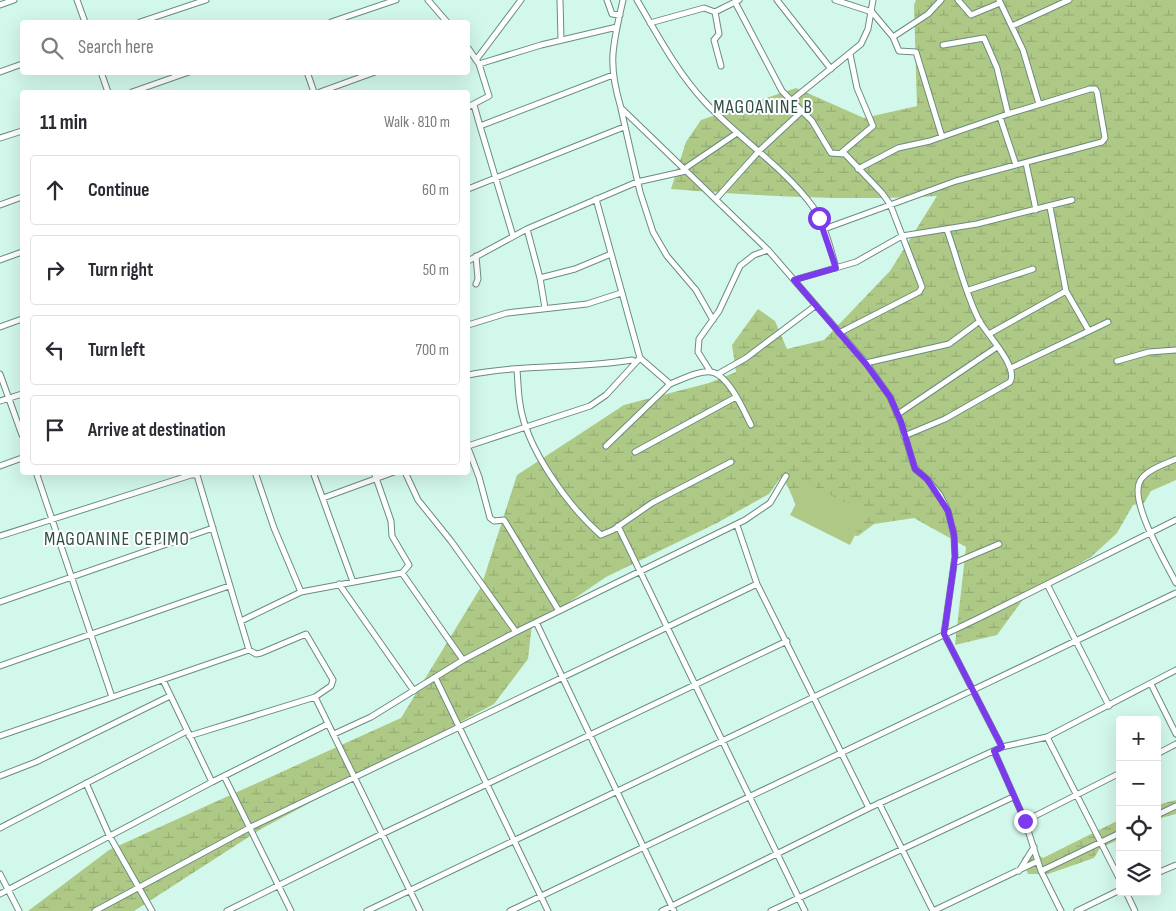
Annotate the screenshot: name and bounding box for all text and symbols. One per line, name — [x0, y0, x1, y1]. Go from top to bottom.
search box — [20, 20, 470, 75]
icon: search — [38, 34, 66, 62]
text: Search here — [78, 36, 154, 59]
district label: MAGOANINE B — [713, 96, 813, 119]
text: 11 min — [40, 110, 87, 135]
text: Walk · 810 m — [384, 113, 450, 132]
icon: ahead — [41, 176, 69, 204]
text: Continue — [88, 179, 149, 202]
text: 60 m — [422, 181, 449, 200]
route start — [808, 207, 831, 230]
icon: right — [41, 256, 69, 284]
text: Turn right — [88, 259, 153, 282]
text: 50 m — [423, 261, 449, 280]
icon: left — [41, 336, 69, 364]
text: Turn left — [88, 339, 145, 362]
text: 700 m — [416, 341, 449, 360]
icon: arrive — [41, 416, 69, 444]
text: Arrive at destination — [88, 419, 226, 442]
district label: MAGOANINE CEPIMO — [44, 528, 190, 551]
map controls — [1116, 716, 1161, 896]
button: + — [1116, 716, 1161, 761]
button: − — [1116, 761, 1161, 806]
button: locate — [1116, 806, 1161, 851]
route end — [1014, 810, 1037, 833]
button: layers — [1116, 851, 1161, 896]

